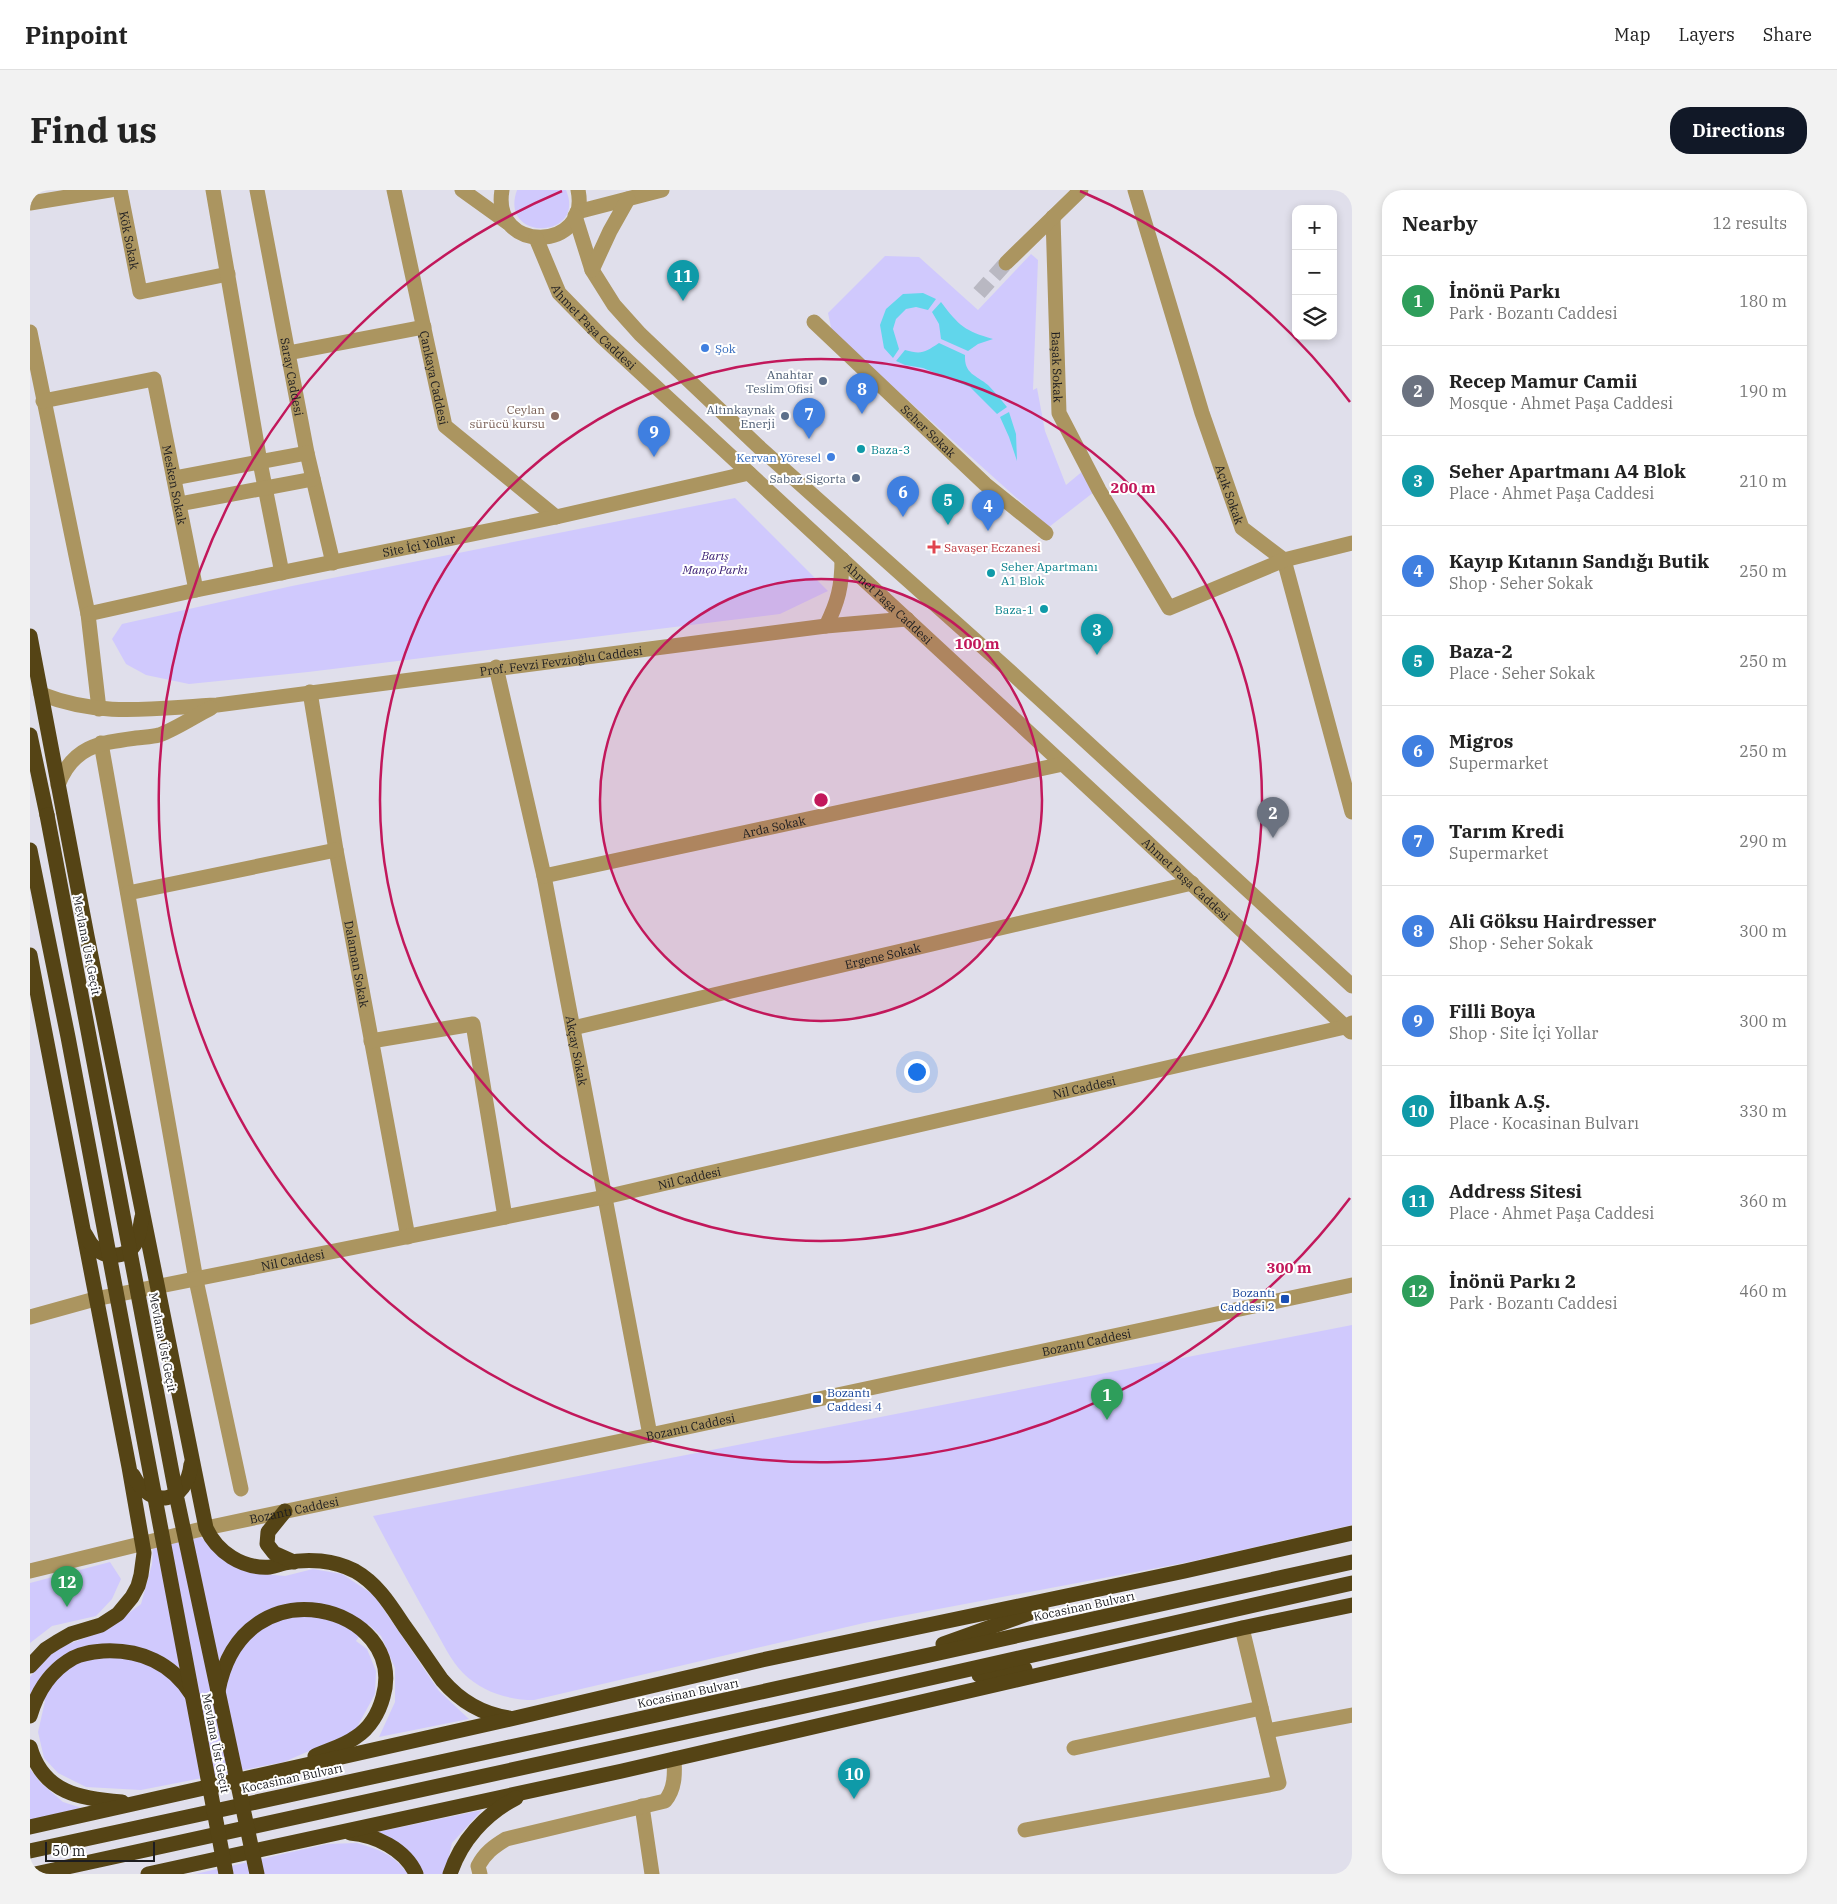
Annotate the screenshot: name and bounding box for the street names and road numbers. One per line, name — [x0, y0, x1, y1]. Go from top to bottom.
street label: Kök Sokak — [117, 210, 143, 271]
street label: Ahmet Paşa Caddesi — [549, 282, 640, 373]
street label: Çankaya Caddesi — [417, 329, 452, 426]
street label: Başak Sokak — [1049, 331, 1066, 403]
street label: Saray Caddesi — [278, 336, 307, 417]
street label: Seher Sokak — [898, 401, 959, 460]
street label: Mesken Sokak — [160, 444, 190, 526]
street label: Açık Sokak — [1213, 462, 1248, 526]
street label: Site İçi Yollar — [381, 530, 457, 560]
street label: Ahmet Paşa Caddesi — [842, 558, 936, 647]
street label: Prof. Fevzi Fevzioğlu Caddesi — [479, 642, 644, 678]
street label: Arda Sokak — [741, 812, 807, 841]
street label: Ahmet Paşa Caddesi — [1139, 834, 1234, 923]
street label: Mevlana Üst Geçit — [70, 894, 104, 996]
street label: Dalaman Sokak — [342, 919, 373, 1009]
street label: Ergene Sokak — [843, 939, 922, 972]
street label: Akçay Sokak — [563, 1014, 591, 1087]
street label: Nil Caddesi — [1051, 1072, 1117, 1101]
street label: Nil Caddesi — [656, 1163, 723, 1192]
street label: Nil Caddesi — [260, 1246, 326, 1273]
street label: Mevlana Üst Geçit — [146, 1291, 180, 1393]
street label: Bozantı Caddesi — [1040, 1325, 1133, 1359]
street label: Bozantı Caddesi — [644, 1410, 736, 1443]
street label: Bozantı Caddesi — [248, 1493, 340, 1526]
street label: Kocasinan Bulvarı — [1032, 1588, 1136, 1624]
street label: Kocasinan Bulvarı — [636, 1675, 740, 1711]
street label: Mevlana Üst Geçit — [199, 1692, 233, 1794]
street label: Kocasinan Bulvarı — [240, 1760, 344, 1796]

